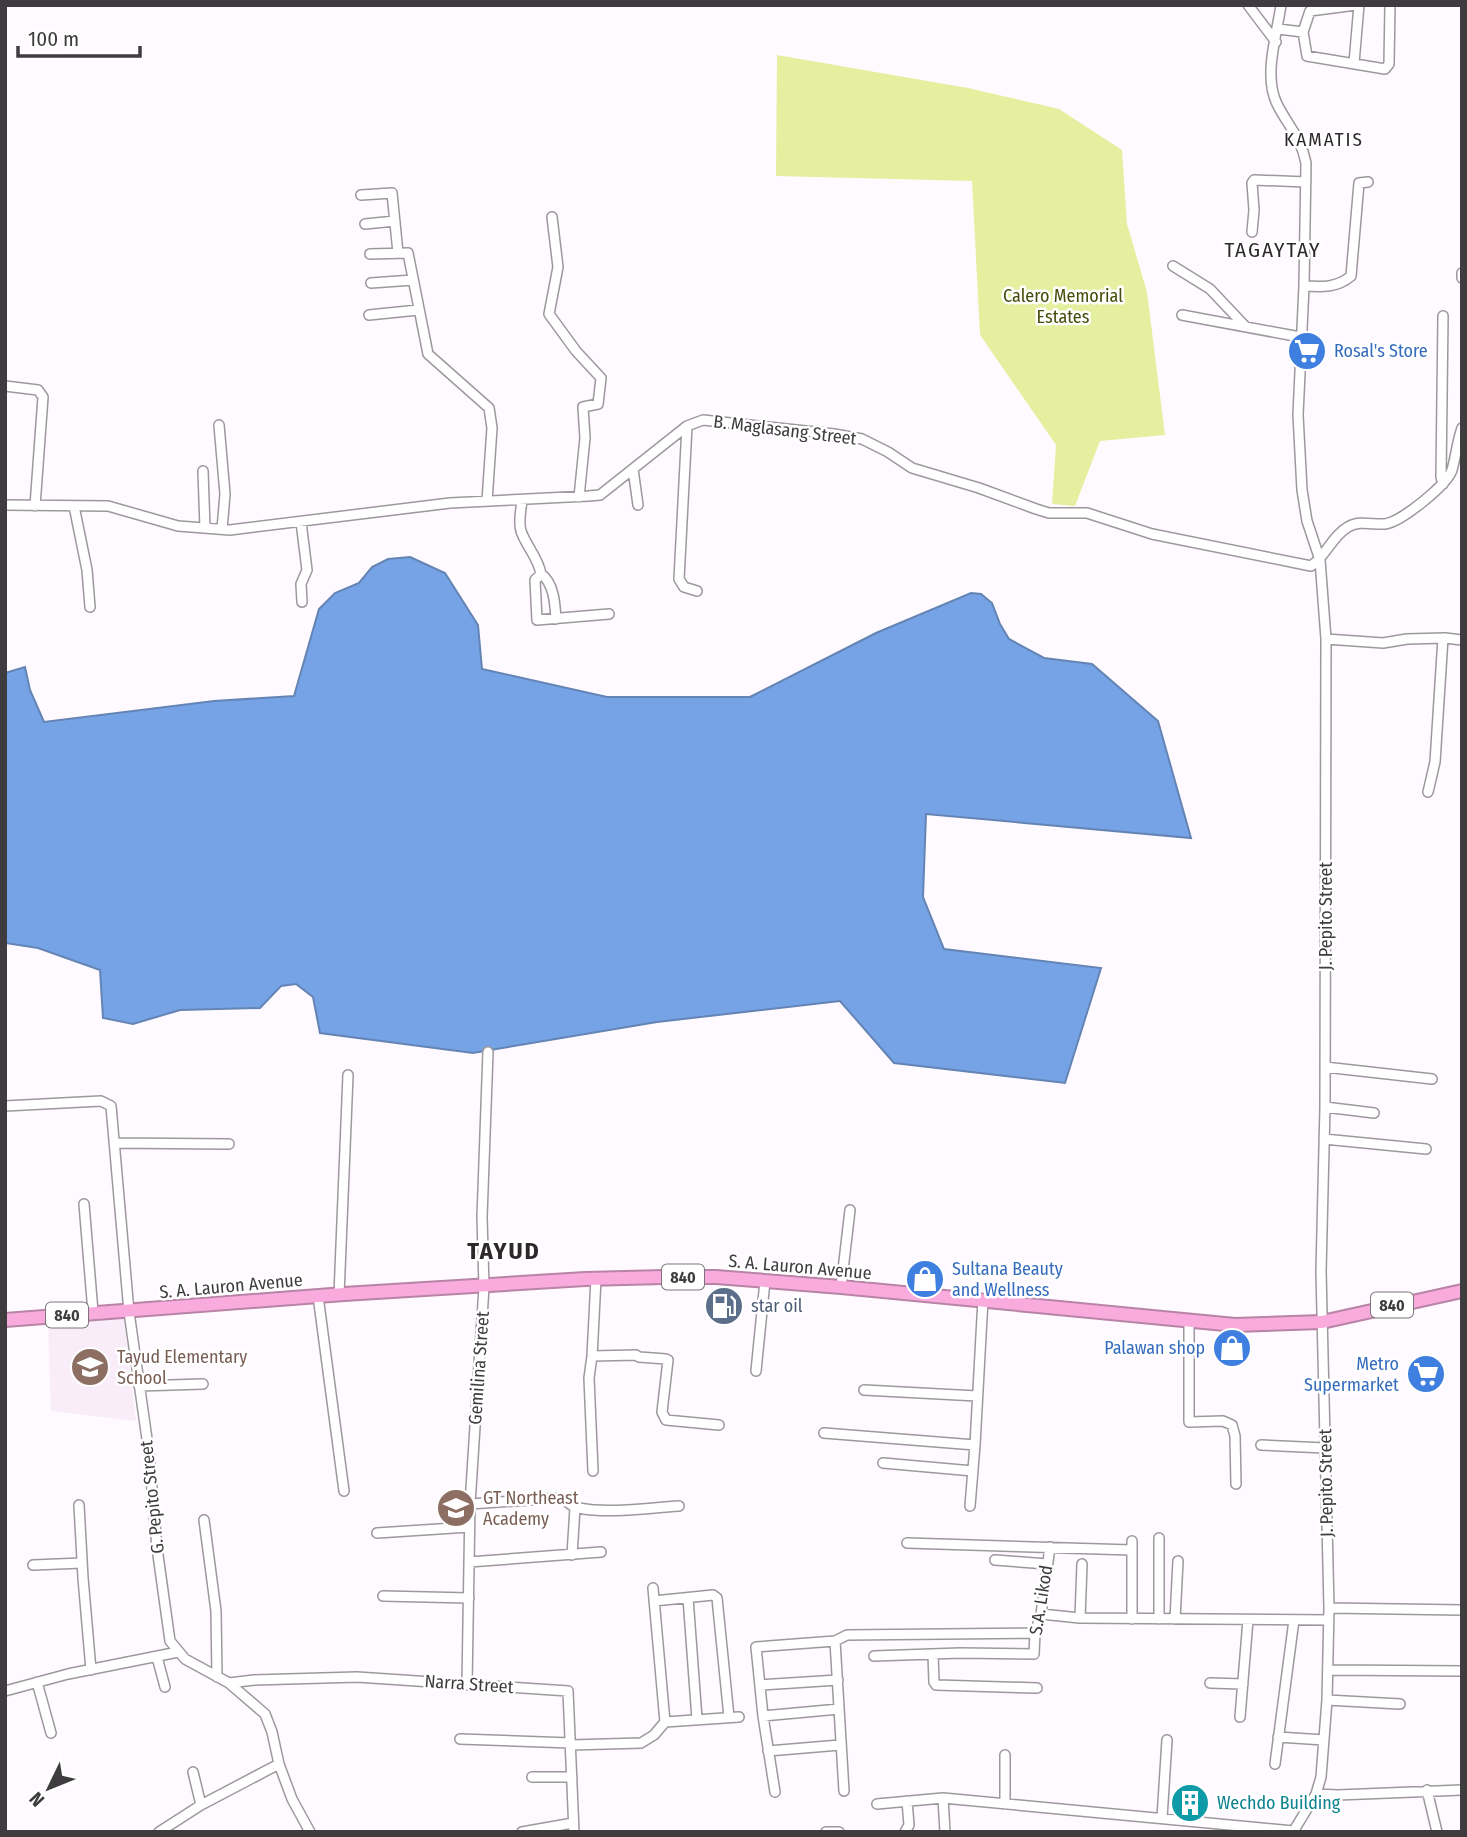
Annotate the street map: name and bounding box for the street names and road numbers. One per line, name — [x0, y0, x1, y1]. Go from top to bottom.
street label: B. Maglasang Street — [712, 410, 858, 450]
street label: J. Pepito Street — [1315, 862, 1337, 970]
street label: S. A. Lauron Avenue — [727, 1250, 873, 1284]
road number: 840 — [662, 1264, 704, 1289]
street label: S. A. Lauron Avenue — [158, 1269, 304, 1303]
road number: 840 — [1371, 1292, 1413, 1317]
road number: 840 — [46, 1302, 88, 1328]
street label: Gemilina Street — [464, 1310, 494, 1425]
street label: J. Pepito Street — [1314, 1428, 1338, 1537]
street label: G. Pepito Street — [135, 1439, 169, 1555]
street label: S.A. Likod — [1025, 1564, 1057, 1636]
street label: Narra Street — [424, 1670, 514, 1698]

